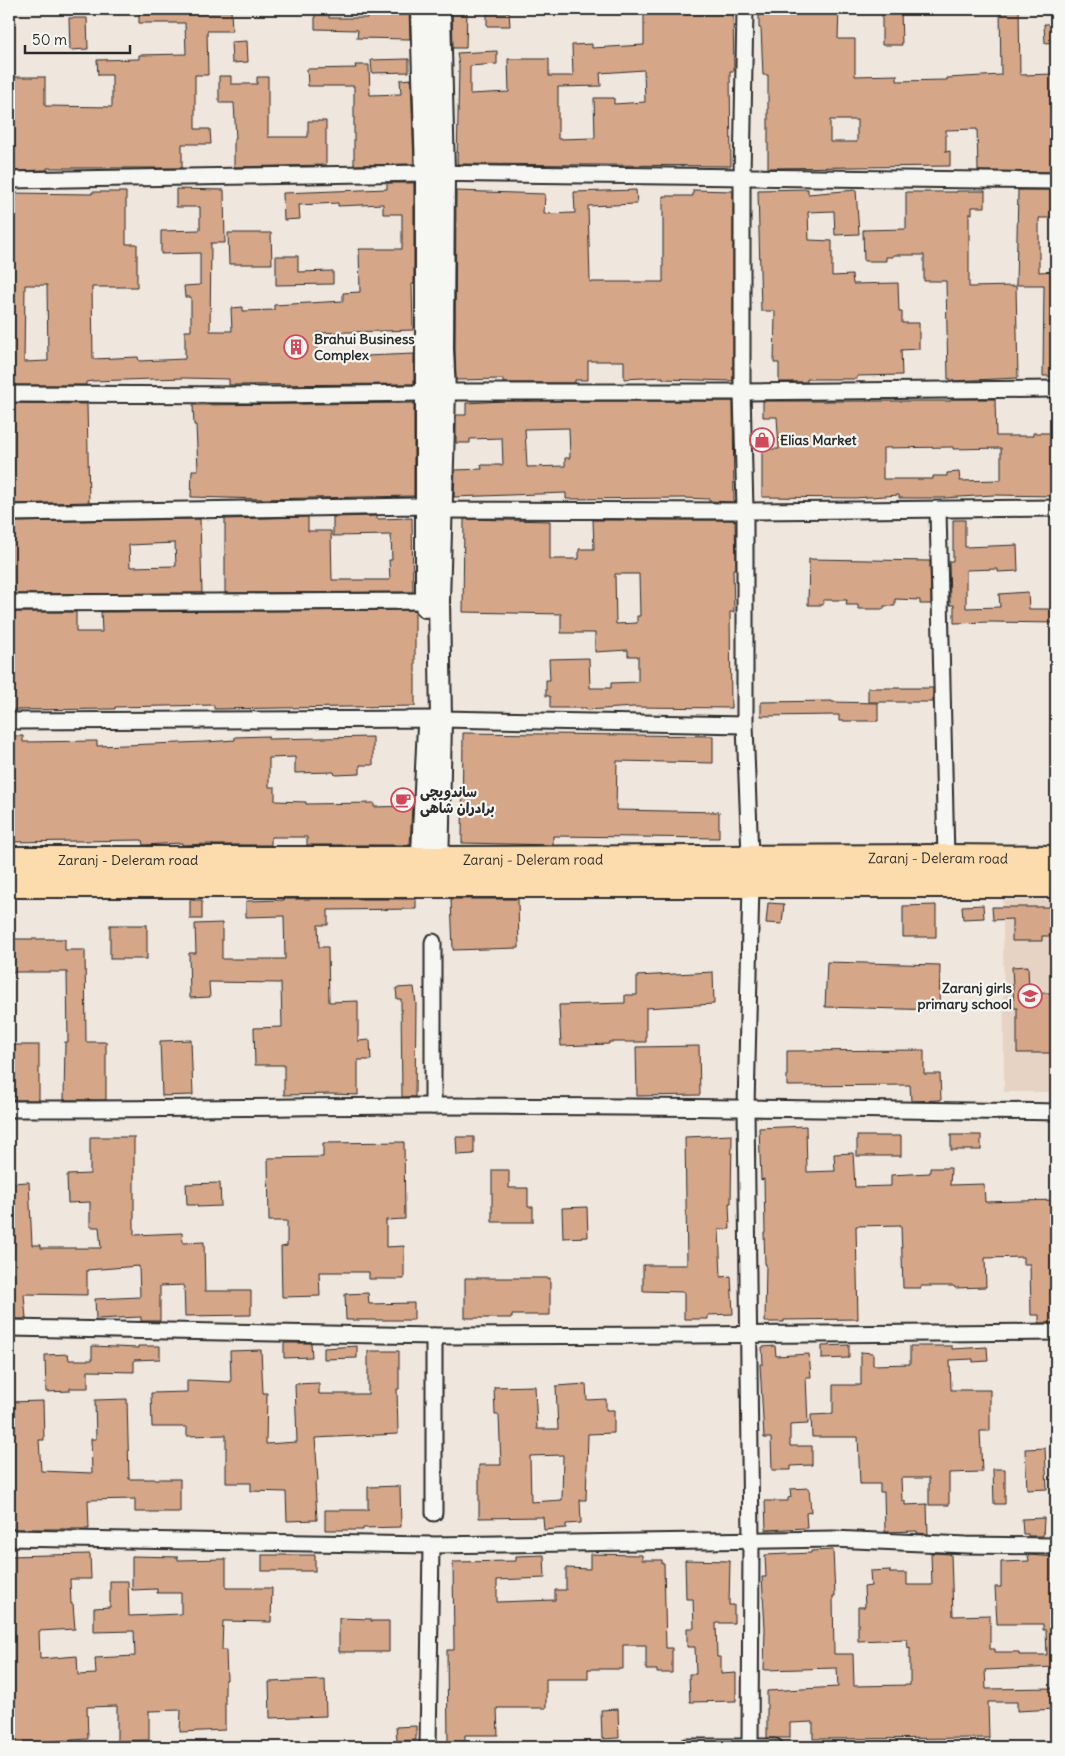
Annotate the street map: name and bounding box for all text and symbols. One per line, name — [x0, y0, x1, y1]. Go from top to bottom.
scale bar — [25, 22, 130, 54]
text: 50 m — [32, 30, 67, 49]
place label: Brahui Business Complex — [314, 330, 415, 364]
building icon: Brahui Business Complex — [283, 334, 309, 360]
shop icon: Elias Market — [749, 427, 775, 453]
place label: Elias Market — [780, 431, 857, 449]
place label: ساندویچی برادران شاهی — [420, 783, 495, 817]
cafe icon: ساندویچی برادران شاهی — [390, 787, 416, 813]
street label: Zaranj - Deleram road — [868, 849, 1008, 868]
street label: Zaranj - Deleram road — [463, 850, 603, 869]
street label: Zaranj - Deleram road — [58, 851, 198, 869]
place label: Zaranj girls primary school — [917, 979, 1013, 1013]
school or university icon: Zaranj girls primary school — [1017, 983, 1043, 1009]

